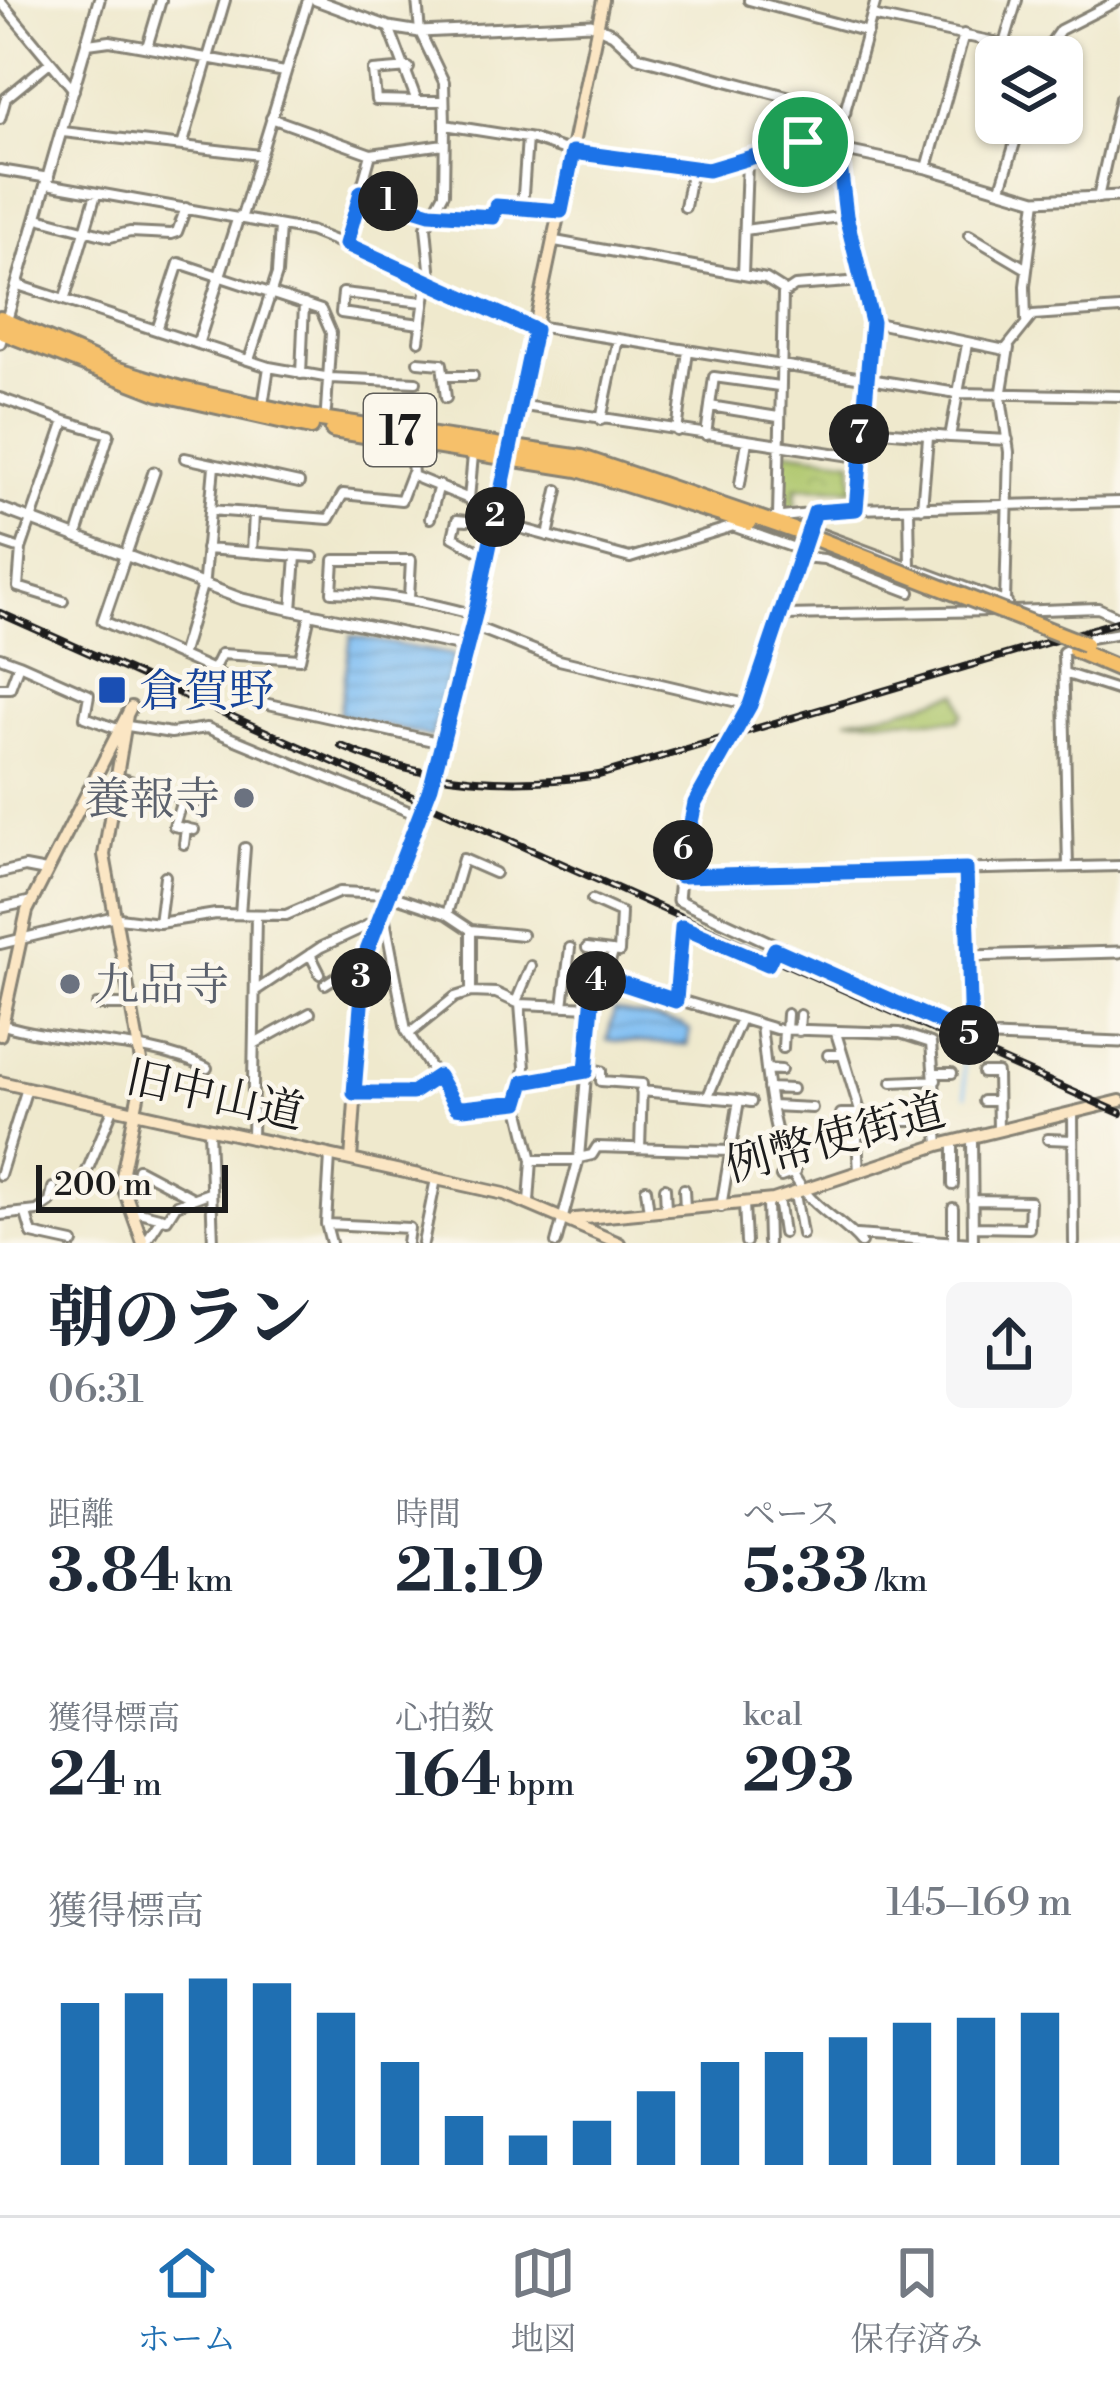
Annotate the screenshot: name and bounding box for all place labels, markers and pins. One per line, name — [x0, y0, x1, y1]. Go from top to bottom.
pin — [752, 91, 854, 193]
pin: 1 — [358, 171, 418, 231]
pin: 7 — [829, 404, 889, 464]
pin: 2 — [465, 487, 525, 547]
place label: 倉賀野 — [139, 664, 274, 721]
marker: 倉賀野 — [96, 674, 128, 706]
place label: 養報寺 — [85, 772, 220, 829]
marker: 養報寺 — [231, 785, 257, 811]
pin: 6 — [653, 820, 713, 880]
pin: 3 — [331, 948, 391, 1008]
pin: 4 — [566, 951, 626, 1011]
place label: 九品寺 — [94, 958, 229, 1015]
marker: 九品寺 — [57, 971, 83, 997]
pin: 5 — [939, 1005, 999, 1065]

